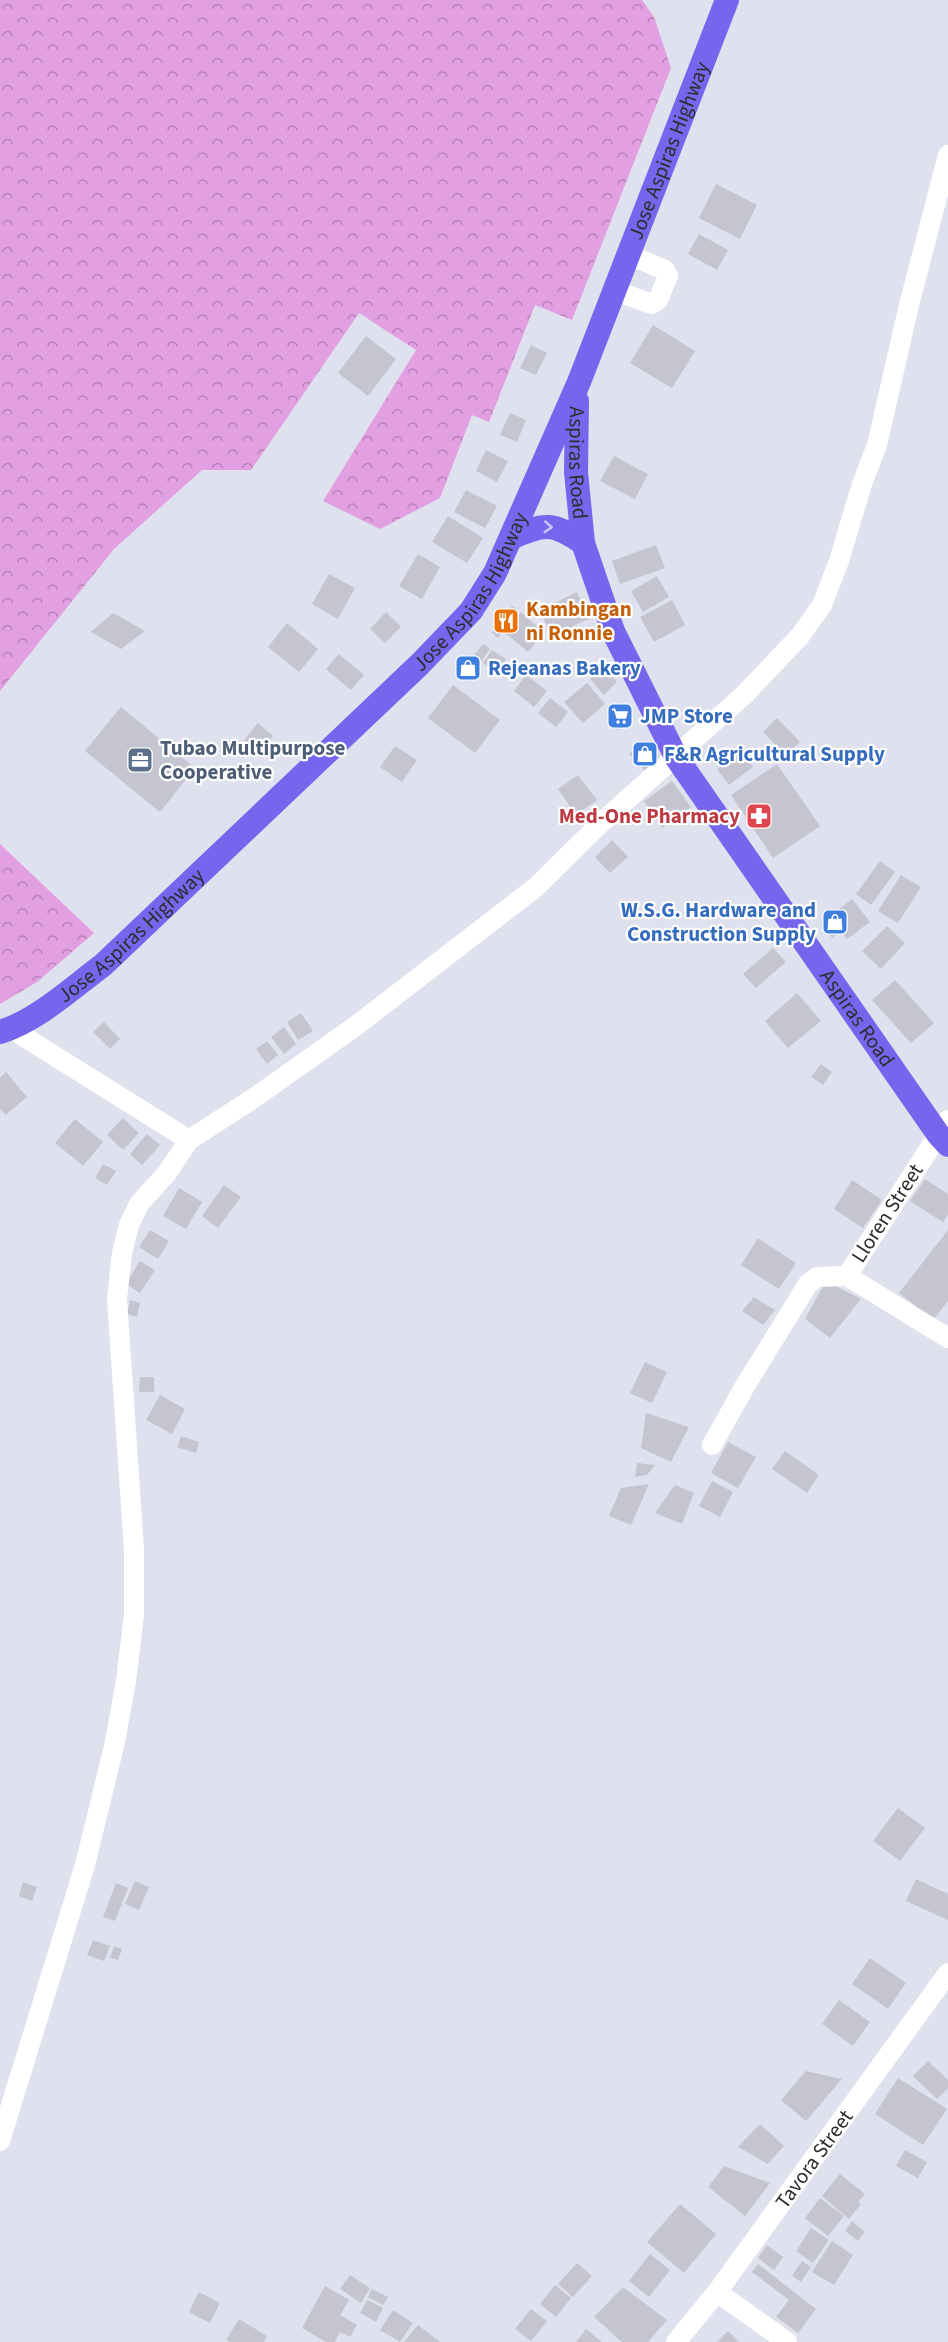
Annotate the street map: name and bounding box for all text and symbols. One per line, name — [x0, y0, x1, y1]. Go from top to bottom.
street label: Jose Aspiras Highway — [621, 57, 717, 244]
street label: Aspiras Road — [561, 406, 596, 521]
street label: Jose Aspiras Highway — [406, 507, 535, 678]
one-way arrow — [544, 521, 553, 534]
place label: Kambingan ni Ronnie — [526, 594, 632, 648]
restaurant icon: Kambingan ni Ronnie — [491, 606, 521, 636]
shop icon: Rejeanas Bakery — [453, 653, 483, 683]
place label: Rejeanas Bakery — [488, 653, 641, 683]
supermarket icon: JMP Store — [605, 701, 635, 731]
place label: JMP Store — [640, 701, 733, 731]
place label: Tubao Multipurpose Cooperative — [160, 733, 345, 787]
shop icon: F&R Agricultural Supply — [630, 739, 660, 769]
place label: F&R Agricultural Supply — [664, 739, 885, 769]
office icon: Tubao Multipurpose Cooperative — [125, 745, 155, 775]
place label: Med-One Pharmacy — [559, 801, 740, 831]
pharmacy icon: Med-One Pharmacy — [744, 801, 774, 831]
street label: Jose Aspiras Highway — [51, 861, 211, 1010]
place label: W.S.G. Hardware and Construction Supply — [621, 895, 816, 949]
shop icon: W.S.G. Hardware and Construction Supply — [820, 907, 850, 937]
street label: Aspiras Road — [813, 963, 902, 1073]
street label: Lloren Street — [844, 1158, 930, 1268]
street label: Tavora Street — [768, 2103, 860, 2215]

